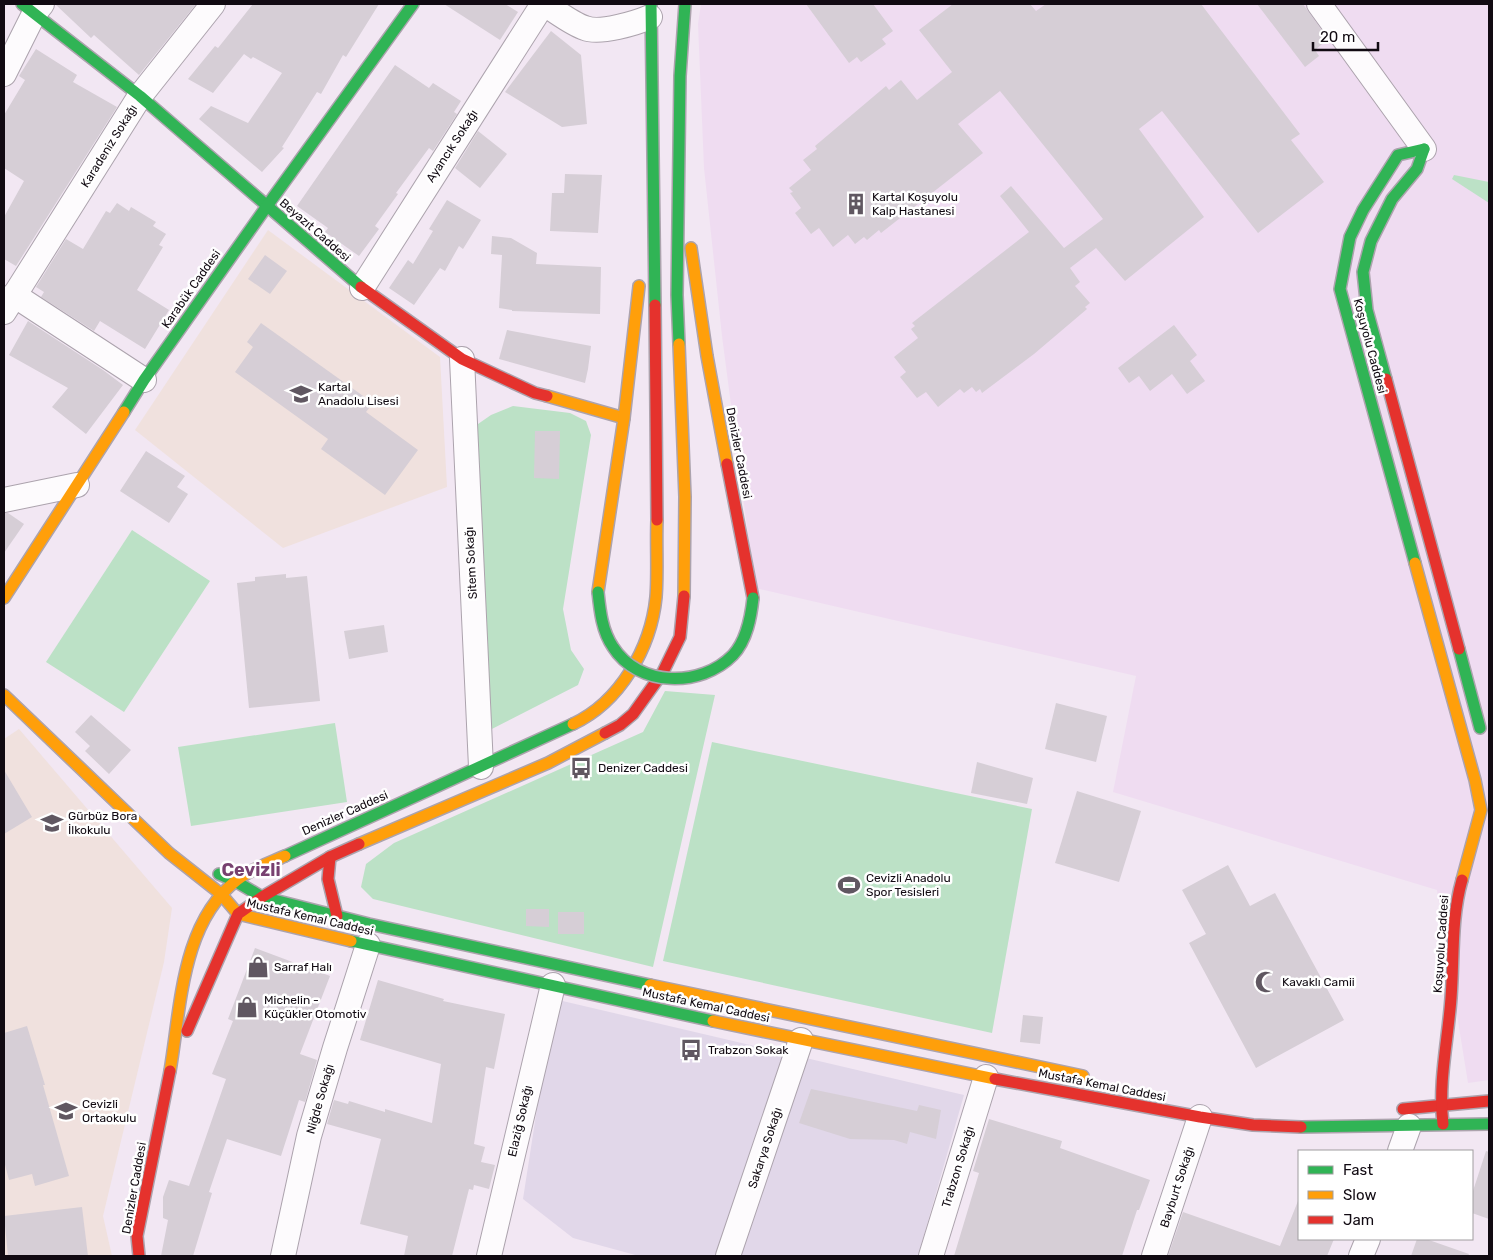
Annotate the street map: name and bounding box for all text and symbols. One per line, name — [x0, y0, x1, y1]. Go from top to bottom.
scale bar — [1313, 20, 1378, 52]
text: 20 m — [1320, 28, 1355, 46]
street label: Karadeniz Sokağı — [78, 102, 140, 190]
street label: Ayancık Sokağı — [423, 107, 481, 185]
place label: Kartal Koşuyolu Kalp Hastanesi — [872, 190, 958, 218]
building icon: Kartal Koşuyolu Kalp Hastanesi — [843, 191, 869, 217]
street label: Beyazıt Caddesi — [277, 196, 353, 264]
street label: Karabük Caddesi — [159, 247, 223, 331]
street label: Koşuyolu Caddesi — [1351, 297, 1389, 395]
place label: Kartal Anadolu Lisesi — [318, 380, 399, 408]
school or university icon: Kartal Anadolu Lisesi — [288, 381, 314, 407]
street label: Denizler Caddesi — [723, 406, 755, 500]
street label: Sitem Sokağı — [462, 526, 480, 600]
bus stop icon: Denizer Caddesi — [568, 755, 594, 781]
place label: Denizer Caddesi — [598, 761, 688, 775]
street label: Denizler Caddesi — [300, 788, 390, 838]
place label: Gürbüz Bora İlkokulu — [68, 809, 137, 837]
school or university icon: Gürbüz Bora İlkokulu — [39, 810, 65, 836]
district label: Cevizli — [221, 859, 281, 881]
place label: Cevizli Anadolu Spor Tesisleri — [866, 871, 951, 899]
sports icon: Cevizli Anadolu Spor Tesisleri — [836, 872, 862, 898]
street label: Koşuyolu Caddesi — [1431, 894, 1451, 993]
street label: Mustafa Kemal Caddesi — [245, 896, 375, 938]
shop icon: Sarraf Halı — [245, 954, 271, 980]
place label: Sarraf Halı — [274, 960, 332, 974]
mosque icon: Kavaklı Camii — [1253, 969, 1279, 995]
place label: Kavaklı Camii — [1282, 975, 1355, 989]
street label: Mustafa Kemal Caddesi — [641, 985, 771, 1025]
place label: Michelin - Küçükler Otomotiv — [264, 993, 367, 1021]
shop icon: Michelin - Küçükler Otomotiv — [234, 994, 260, 1020]
bus stop icon: Trabzon Sokak — [678, 1037, 704, 1063]
place label: Trabzon Sokak — [708, 1043, 789, 1057]
street label: Niğde Sokağı — [303, 1062, 337, 1136]
street label: Mustafa Kemal Caddesi — [1037, 1066, 1167, 1104]
street label: Elaziğ Sokağı — [505, 1084, 535, 1158]
place label: Cevizli Ortaokulu — [82, 1097, 136, 1125]
school or university icon: Cevizli Ortaokulu — [53, 1098, 79, 1124]
street label: Sakarya Sokağı — [745, 1106, 785, 1190]
street label: Trabzon Sokağı — [939, 1125, 977, 1209]
street label: Denizler Caddesi — [119, 1141, 149, 1235]
street label: Bayburt Sokağı — [1157, 1144, 1197, 1229]
legend — [1298, 1150, 1473, 1240]
text: Fast — [1343, 1161, 1373, 1179]
text: Slow — [1343, 1186, 1376, 1204]
text: Jam — [1343, 1211, 1374, 1229]

